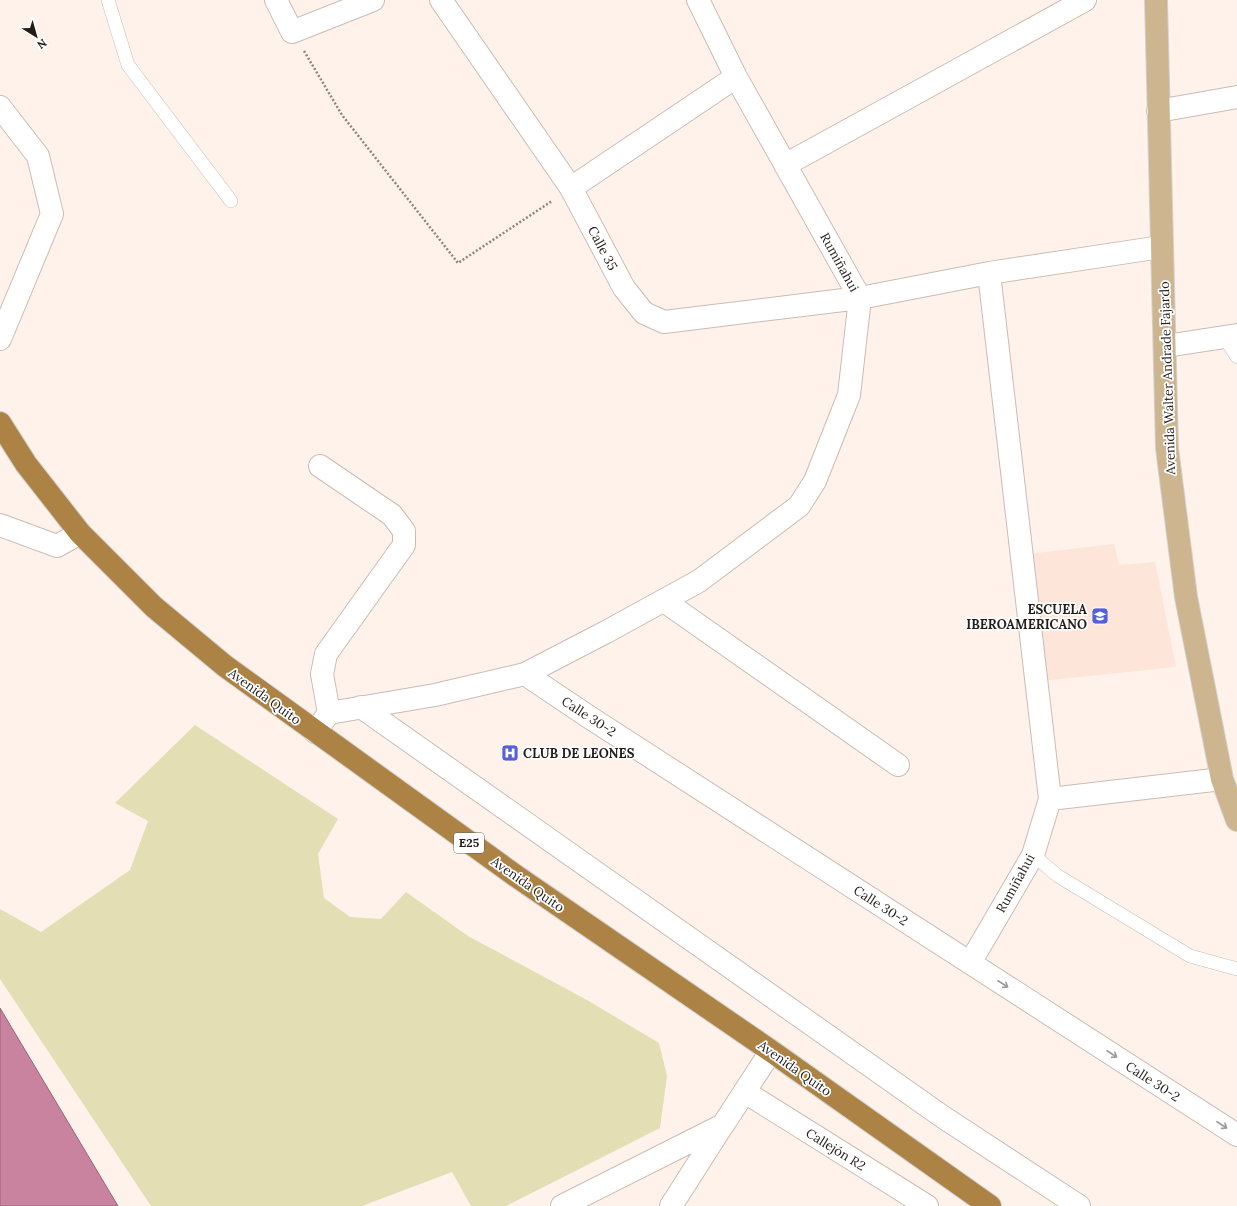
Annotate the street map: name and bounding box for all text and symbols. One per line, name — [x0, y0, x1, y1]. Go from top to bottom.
north arrow — [16, 16, 56, 56]
text: N — [34, 36, 50, 52]
street label: Calle 35 — [584, 223, 621, 273]
street label: Rumiñahui — [816, 230, 863, 295]
street label: Avenida Walter Andrade Fajardo — [1156, 281, 1179, 476]
place label: ESCUELA IBEROAMERICANO — [966, 601, 1087, 633]
school or university icon: ESCUELA IBEROAMERICANO — [1090, 606, 1110, 626]
street label: Avenida Quito — [224, 664, 305, 729]
street label: Calle 30-2 — [558, 693, 619, 740]
hospital icon: CLUB DE LEONES — [500, 743, 520, 763]
place label: CLUB DE LEONES — [523, 745, 635, 762]
road number: E25 — [454, 833, 484, 853]
street label: Rumiñahui — [992, 850, 1039, 916]
street label: Avenida Quito — [487, 852, 568, 916]
street label: Calle 30-2 — [850, 882, 911, 929]
one-way arrow — [997, 980, 1008, 988]
street label: Avenida Quito — [754, 1036, 835, 1100]
one-way arrow — [1106, 1051, 1118, 1059]
street label: Calle 30-2 — [1122, 1058, 1183, 1105]
one-way arrow — [1216, 1121, 1227, 1129]
street label: Callejón R2 — [803, 1124, 869, 1174]

